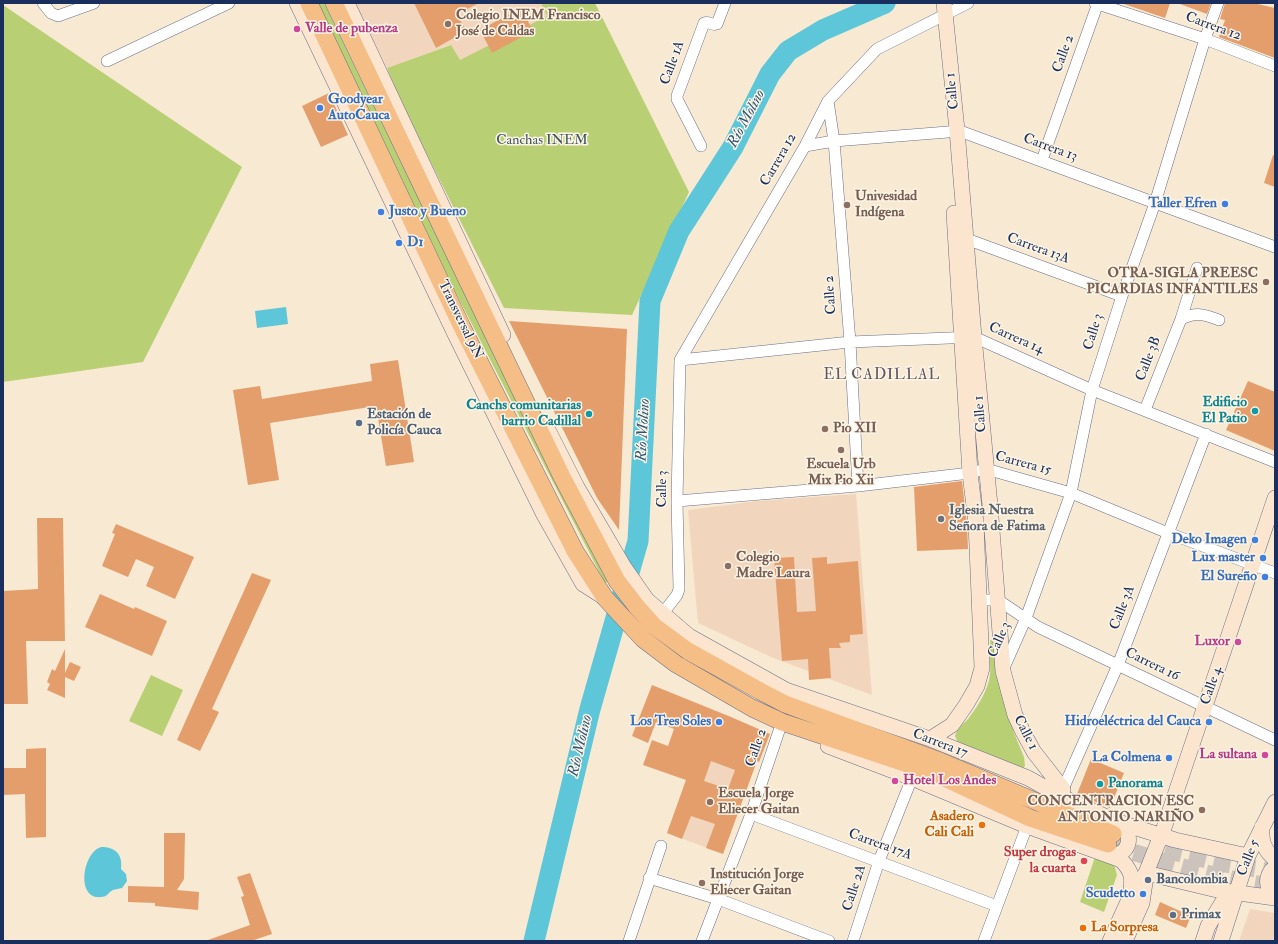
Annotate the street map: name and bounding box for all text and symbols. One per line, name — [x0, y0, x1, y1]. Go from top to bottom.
place label: Colegio INEM Francisco José de Caldas — [456, 8, 600, 40]
street label: Carrera 12 — [1183, 9, 1243, 45]
marker: Colegio INEM Francisco José de Caldas — [443, 19, 453, 29]
place label: Valle de pubenza — [305, 21, 398, 37]
marker: Valle de pubenza — [292, 24, 302, 34]
street label: Calle 2 — [1049, 33, 1079, 75]
street label: Calle 1A — [657, 39, 689, 87]
street label: Calle 1 — [943, 72, 963, 110]
water label: Río Molino — [724, 87, 770, 151]
place label: Goodyear AutoCauca — [328, 92, 390, 124]
marker: Goodyear AutoCauca — [315, 103, 325, 113]
street label: Carrera 13 — [1021, 130, 1079, 166]
street label: Carrera 12 — [757, 131, 801, 189]
park label: Canchas INEM — [496, 133, 588, 149]
place label: Univesidad Indígena — [855, 189, 917, 222]
place label: Taller Efren — [1148, 196, 1217, 212]
marker: Taller Efren — [1220, 199, 1230, 209]
marker: Univesidad Indígena — [842, 200, 852, 210]
place label: Justo y Bueno — [389, 204, 466, 220]
marker: Justo y Bueno — [376, 207, 386, 217]
street label: Carrera 13A — [1004, 230, 1072, 268]
place label: D1 — [407, 235, 423, 251]
marker: D1 — [394, 238, 404, 248]
place label: OTRA-SIGLA PREESC PICARDIAS INFANTILES — [1086, 266, 1258, 298]
street label: Calle 2 — [821, 275, 841, 315]
marker: OTRA-SIGLA PREESC PICARDIAS INFANTILES — [1261, 277, 1271, 287]
street label: Transversal 9N — [434, 278, 486, 362]
street label: Calle 3 — [1081, 312, 1107, 352]
street label: Carrera 14 — [986, 319, 1046, 359]
street label: Calle 3B — [1133, 334, 1165, 384]
district label: EL CADILLAL — [824, 367, 940, 385]
street label: Calle 1 — [971, 395, 991, 433]
place label: Edificio El Patio — [1202, 395, 1247, 428]
place label: Canchs comunitarias barrio Cadillal — [466, 398, 581, 430]
water label: Río Molino — [633, 398, 655, 462]
marker: Edificio El Patio — [1250, 406, 1260, 416]
place label: Estación de Policía Cauca — [367, 407, 441, 440]
marker: Canchs comunitarias barrio Cadillal — [584, 409, 594, 419]
marker: Estación de Policía Cauca — [354, 418, 364, 428]
place label: Pio XII — [833, 421, 877, 437]
marker: Pio XII — [820, 424, 830, 434]
marker: Escuela Urb Mix Pio Xii — [836, 445, 846, 455]
street label: Carrera 15 — [993, 448, 1053, 480]
place label: Escuela Urb Mix Pio Xii — [806, 457, 876, 490]
street label: Calle 3 — [655, 470, 671, 508]
place label: Iglesia Nuestra Señora de Fatima — [949, 503, 1045, 536]
marker: Iglesia Nuestra Señora de Fatima — [936, 514, 946, 524]
place label: Deko Imagen — [1171, 532, 1247, 548]
marker: Deko Imagen — [1250, 535, 1260, 545]
place label: Colegio Madre Laura — [736, 550, 810, 582]
place label: Lux master — [1191, 550, 1255, 566]
marker: Lux master — [1258, 553, 1268, 563]
marker: Colegio Madre Laura — [723, 561, 733, 571]
place label: El Sureño — [1200, 569, 1257, 585]
marker: El Sureño — [1260, 572, 1270, 582]
street label: Calle 3A — [1107, 583, 1139, 633]
street label: Calle 3 — [985, 620, 1015, 660]
place label: Luxor — [1195, 634, 1230, 650]
marker: Luxor — [1233, 637, 1243, 647]
street label: Carrera 16 — [1122, 645, 1182, 685]
street label: Calle 4 — [1198, 665, 1226, 707]
water label: Río Molino — [565, 713, 597, 779]
street label: Calle 1 — [1009, 713, 1041, 753]
place label: Los Tres Soles — [630, 714, 711, 730]
place label: Hidroeléctrica del Cauca — [1065, 714, 1201, 730]
marker: Los Tres Soles — [714, 717, 724, 727]
marker: Hidroeléctrica del Cauca — [1204, 717, 1214, 727]
street label: Carrera 17 — [910, 726, 970, 762]
street label: Calle 2 — [743, 727, 771, 769]
place label: La sultana — [1199, 747, 1257, 763]
place label: La Colmena — [1092, 750, 1161, 766]
marker: La sultana — [1260, 750, 1270, 760]
marker: La Colmena — [1164, 753, 1174, 763]
place label: Hotel Los Andes — [903, 773, 996, 789]
marker: Hotel Los Andes — [890, 776, 900, 786]
place label: Panorama — [1108, 776, 1163, 792]
marker: Panorama — [1095, 779, 1105, 789]
place label: Escuela Jorge Eliecer Gaitan — [718, 786, 800, 818]
place label: CONCENTRACION ESC ANTONIO NARIÑO — [1028, 794, 1194, 826]
marker: Escuela Jorge Eliecer Gaitan — [705, 797, 715, 807]
marker: CONCENTRACION ESC ANTONIO NARIÑO — [1197, 805, 1207, 815]
place label: Asadero Cali Cali — [925, 809, 974, 842]
marker: Asadero Cali Cali — [977, 820, 987, 830]
street label: Carrera 17A — [846, 826, 914, 864]
street label: Calle 5 — [1234, 837, 1264, 879]
place label: Super drogas la cuarta — [1004, 845, 1076, 878]
marker: Super drogas la cuarta — [1079, 856, 1089, 866]
street label: Calle 2A — [840, 863, 870, 913]
place label: Institución Jorge Eliecer Gaitan — [710, 867, 804, 900]
place label: Bancolombia — [1156, 872, 1228, 888]
marker: Bancolombia — [1143, 875, 1153, 885]
marker: Institución Jorge Eliecer Gaitan — [697, 878, 707, 888]
place label: Scudetto — [1086, 886, 1135, 902]
marker: Scudetto — [1138, 889, 1148, 899]
place label: Primax — [1181, 907, 1221, 923]
marker: Primax — [1168, 910, 1178, 920]
place label: La Sorpresa — [1091, 920, 1158, 936]
marker: La Sorpresa — [1078, 923, 1088, 933]

